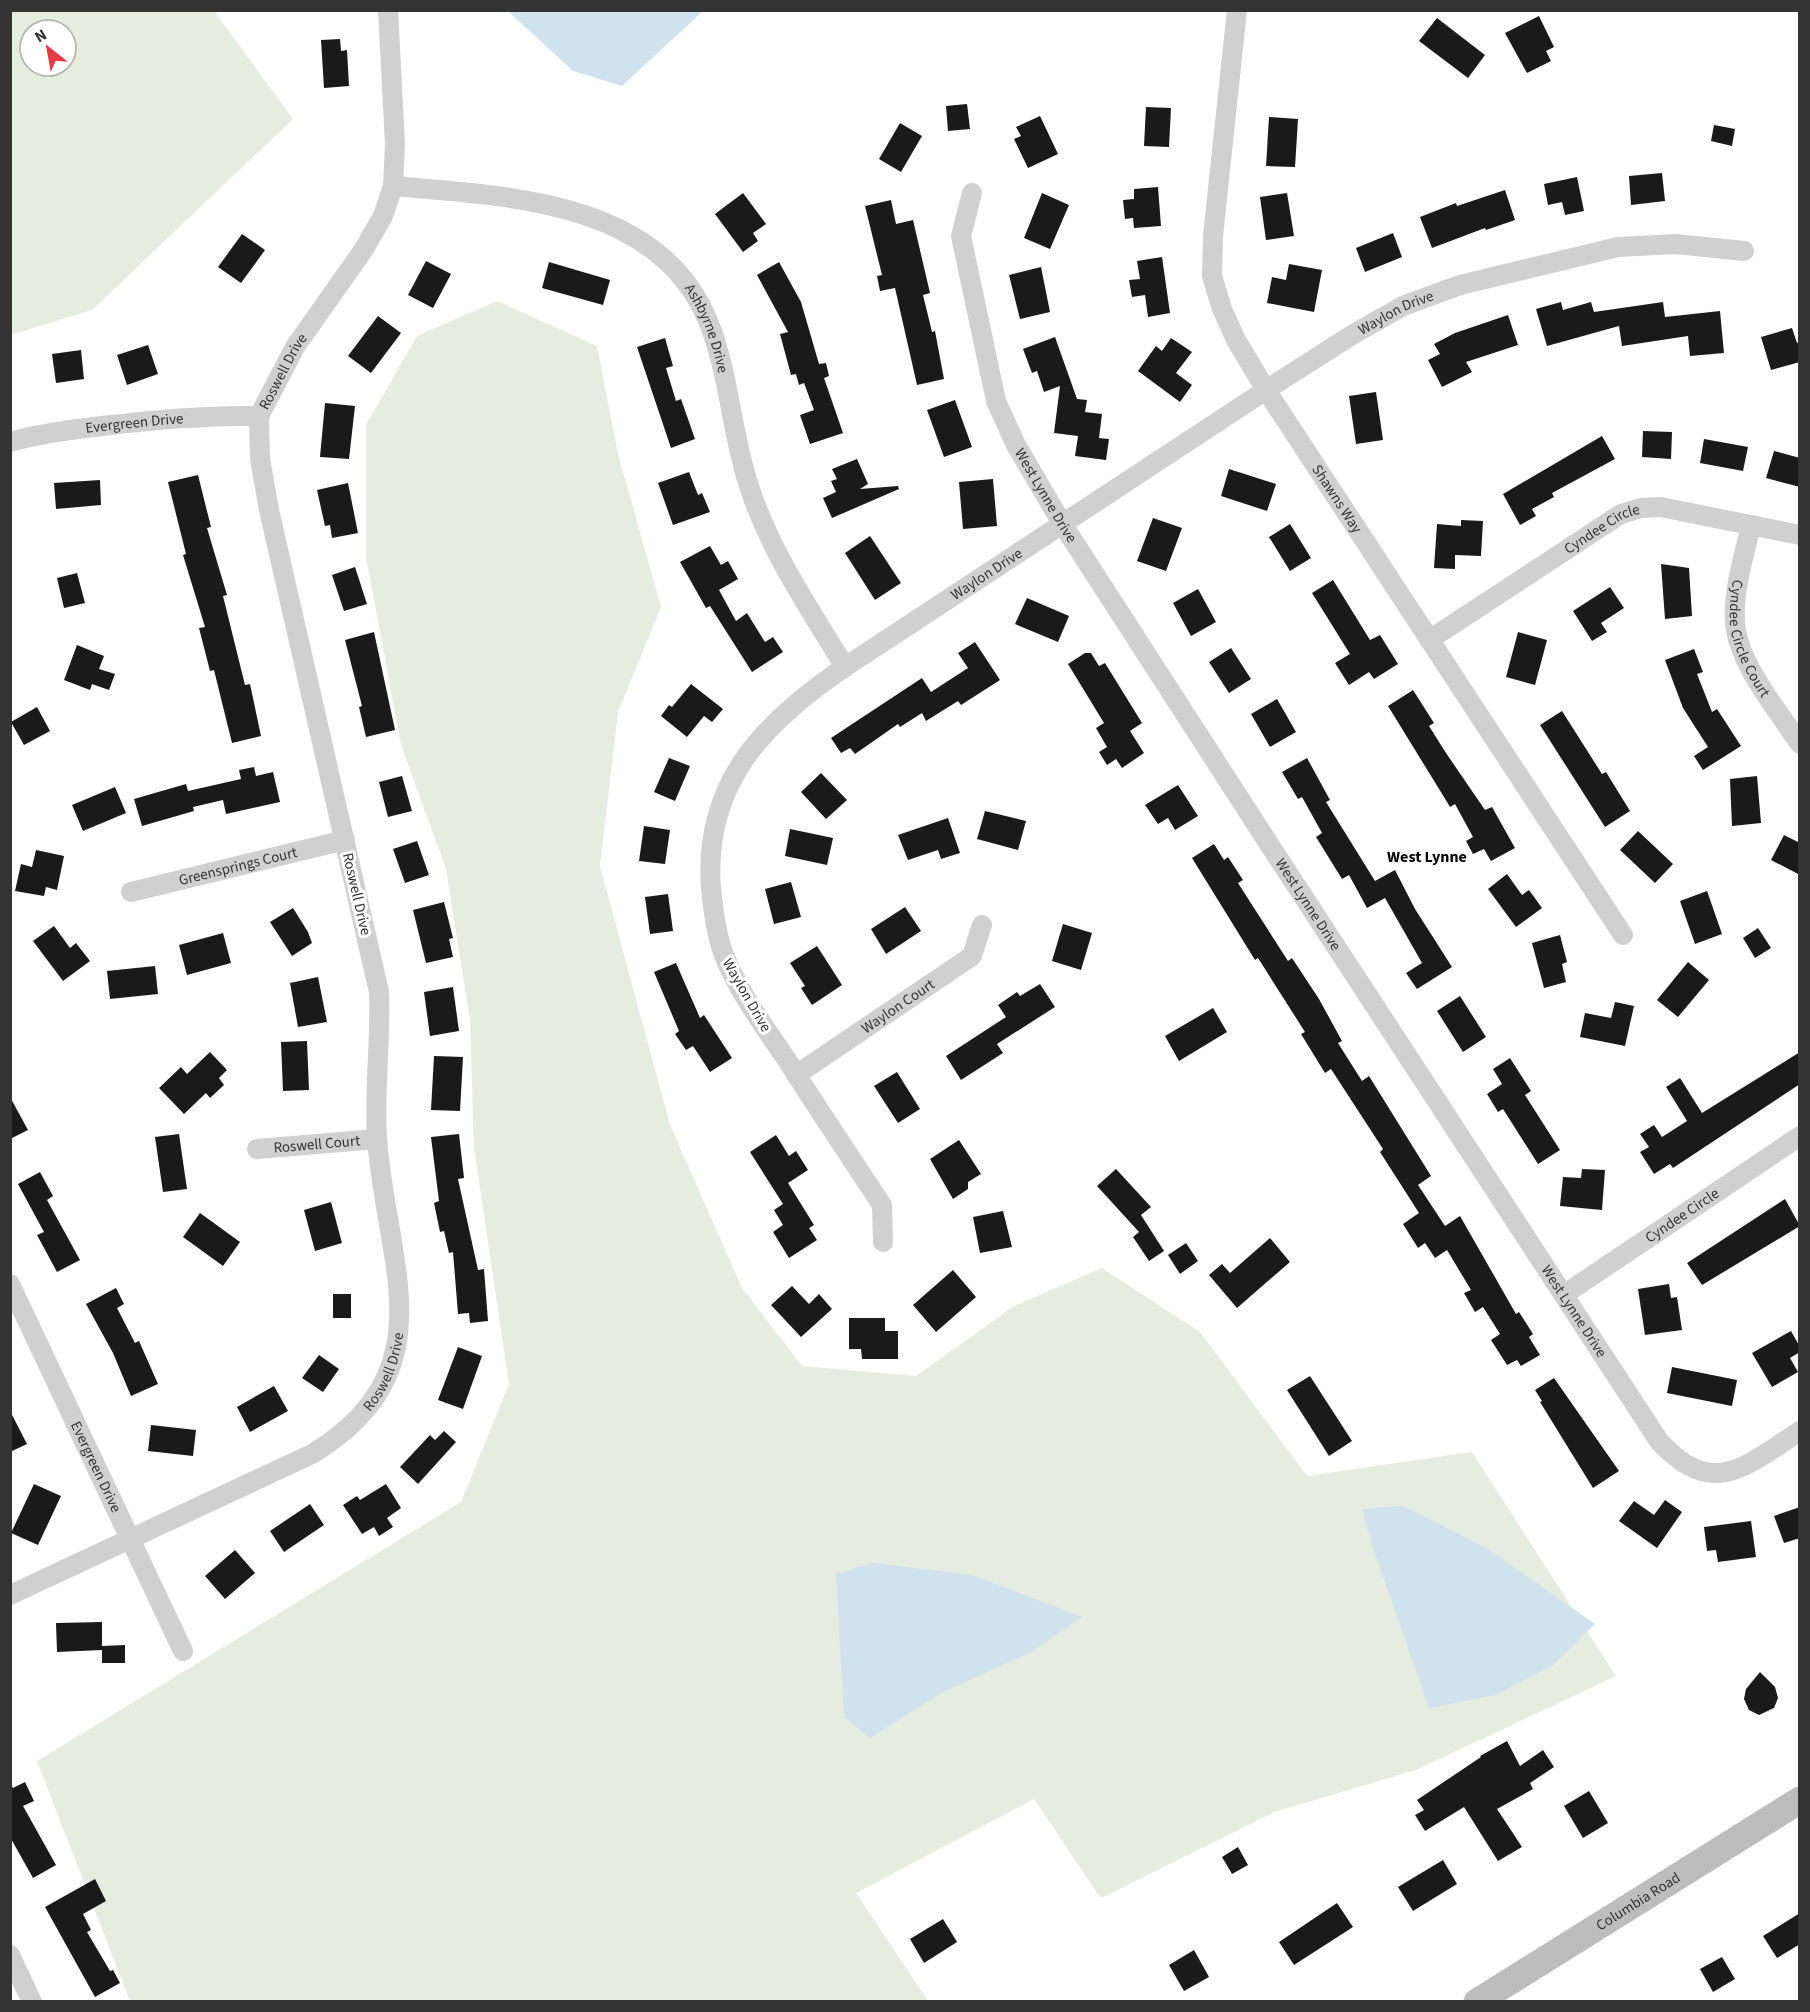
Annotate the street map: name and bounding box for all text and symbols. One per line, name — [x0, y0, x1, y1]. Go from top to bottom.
north arrow — [18, 18, 78, 78]
text: N — [31, 24, 51, 48]
street label: Ashbyrne Drive — [679, 280, 733, 375]
street label: Waylon Drive — [1354, 286, 1437, 340]
street label: Roswell Drive — [254, 329, 313, 414]
street label: Evergreen Drive — [84, 408, 184, 439]
street label: West Lynne Drive — [1009, 445, 1082, 547]
street label: Shawns Way — [1307, 460, 1367, 537]
street label: Cyndee Circle — [1560, 499, 1642, 560]
street label: Waylon Drive — [947, 543, 1027, 606]
street label: Cyndee Circle Court — [1724, 578, 1775, 702]
street label: Greensprings Court — [177, 842, 299, 891]
district label: West Lynne — [1387, 846, 1467, 868]
street label: Roswell Drive — [337, 851, 376, 937]
street label: West Lynne Drive — [1270, 854, 1346, 955]
street label: Waylon Drive — [717, 955, 776, 1036]
street label: Waylon Court — [857, 974, 939, 1039]
street label: Roswell Court — [273, 1130, 361, 1159]
street label: Cyndee Circle — [1641, 1183, 1724, 1248]
street label: West Lynne Drive — [1536, 1261, 1612, 1362]
street label: Roswell Drive — [358, 1331, 409, 1416]
street label: Evergreen Drive — [65, 1418, 126, 1516]
street label: Columbia Road — [1592, 1867, 1685, 1936]

